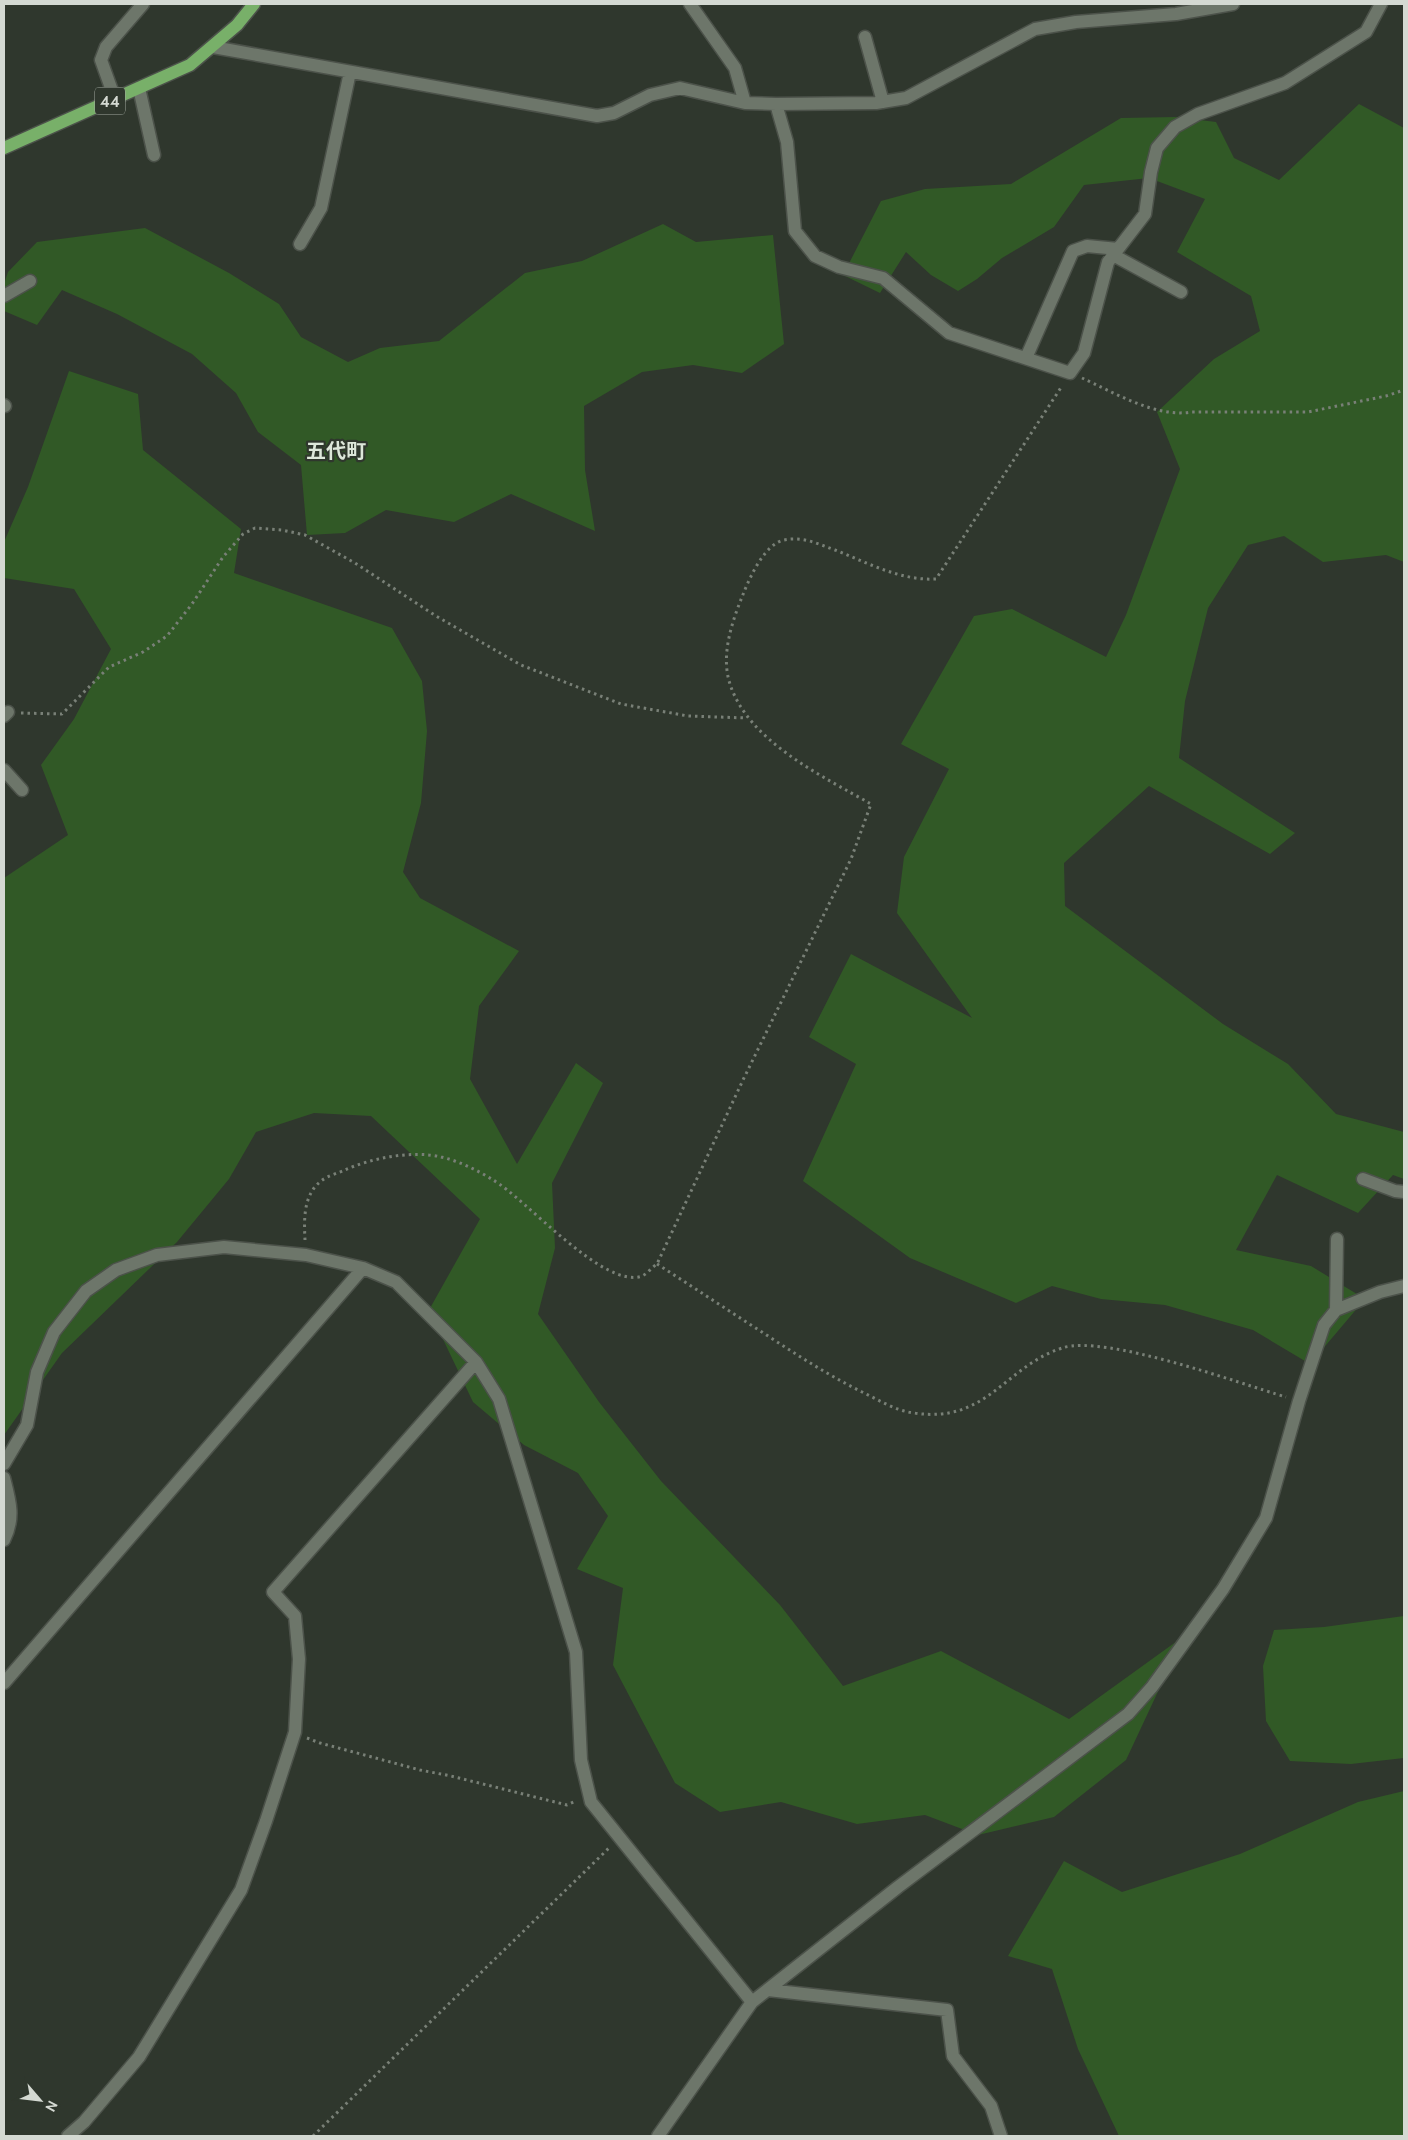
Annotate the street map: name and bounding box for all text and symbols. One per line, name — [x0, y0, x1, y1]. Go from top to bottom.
road number: 44 — [95, 88, 125, 114]
district label: 五代町 — [306, 439, 366, 463]
north arrow — [15, 2075, 65, 2125]
text: N — [41, 2098, 62, 2115]

